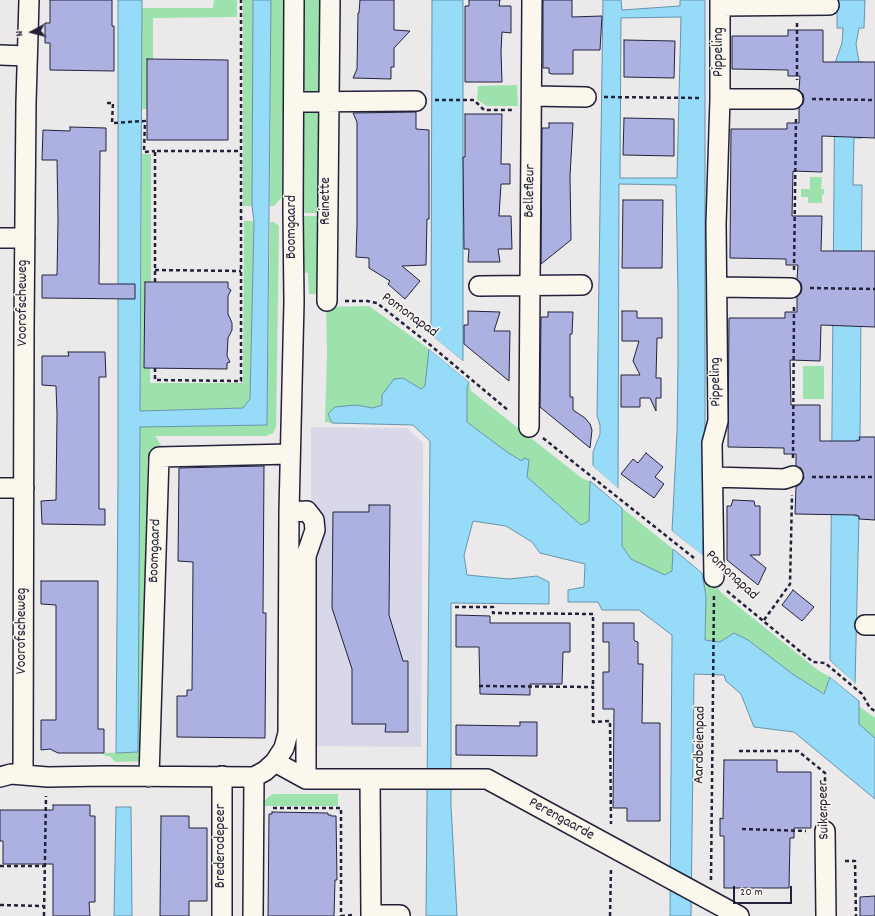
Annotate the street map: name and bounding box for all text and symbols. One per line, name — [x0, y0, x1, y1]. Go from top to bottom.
north arrow — [12, 12, 52, 52]
street label: Pippeling — [711, 27, 729, 77]
text: N — [12, 30, 28, 37]
street label: Bellefleur — [522, 164, 540, 218]
street label: Reinette — [318, 177, 336, 225]
street label: Boomgaard — [284, 195, 302, 259]
street label: Voorofscheweg — [15, 260, 33, 346]
street label: Pomonapad — [377, 289, 441, 343]
street label: Pippeling — [708, 357, 726, 407]
street label: Boomgaard — [146, 519, 166, 583]
street label: Pomonapad — [701, 547, 761, 605]
street label: Voorofscheweg — [14, 588, 32, 674]
street label: Aardbeienpad — [691, 706, 711, 784]
street label: Suikerpeer — [815, 780, 835, 840]
street label: Perengaarde — [525, 795, 597, 845]
street label: Brederodepeer — [213, 804, 231, 888]
scale bar — [735, 878, 794, 904]
text: 20 m — [740, 884, 763, 901]

